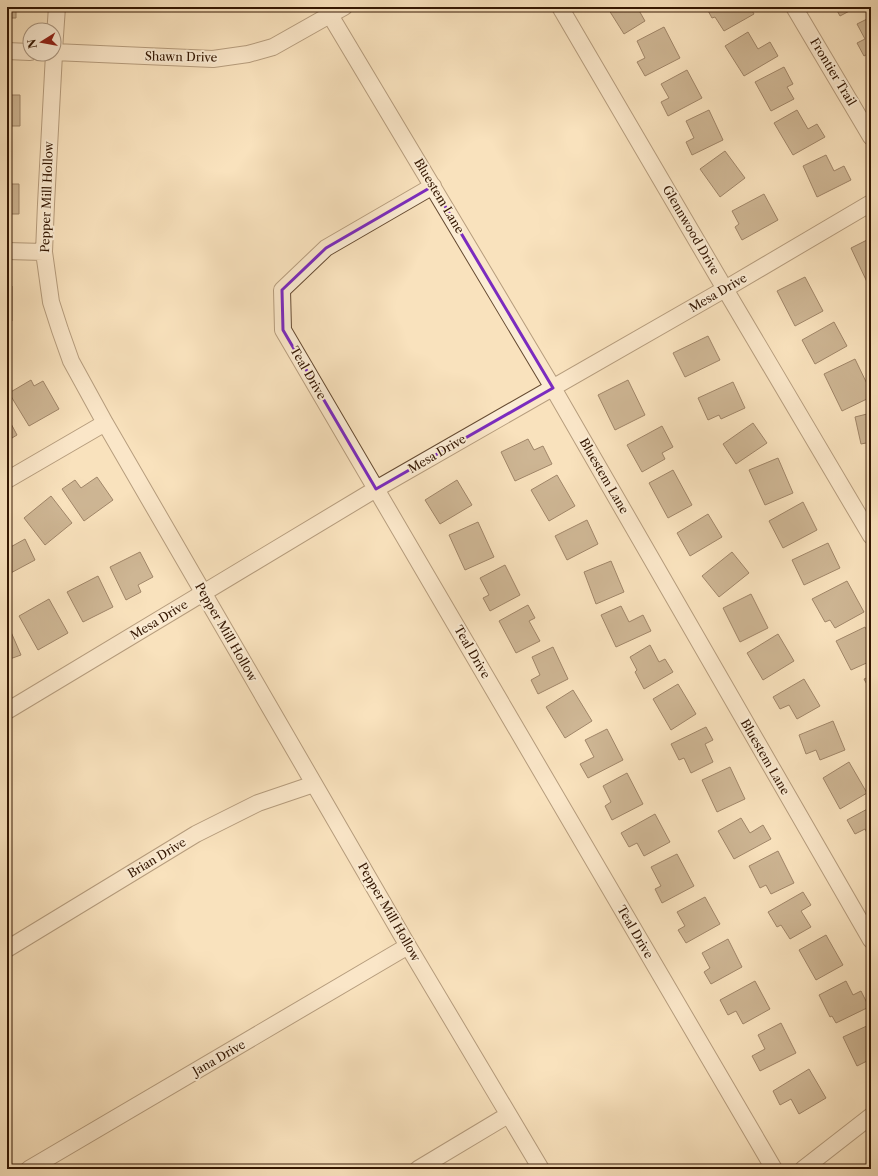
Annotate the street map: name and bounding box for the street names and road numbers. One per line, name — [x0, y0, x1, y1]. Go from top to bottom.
street label: Frontier Trail — [807, 35, 860, 109]
street label: Shawn Drive — [145, 48, 218, 65]
street label: Pepper Mill Hollow — [37, 140, 56, 253]
street label: Bluestem Lane — [411, 155, 468, 236]
street label: Glennwood Drive — [660, 182, 723, 277]
street label: Mesa Drive — [686, 270, 750, 315]
street label: Teal Drive — [287, 344, 330, 402]
street label: Mesa Drive — [405, 431, 469, 476]
street label: Bluestem Lane — [577, 435, 632, 516]
street label: Pepper Mill Hollow — [192, 580, 261, 685]
street label: Mesa Drive — [127, 596, 190, 643]
street label: Teal Drive — [451, 623, 494, 681]
street label: Bluestem Lane — [738, 716, 793, 797]
street label: Brian Drive — [125, 834, 189, 881]
street label: Pepper Mill Hollow — [355, 860, 424, 965]
street label: Teal Drive — [614, 903, 657, 961]
street label: Jana Drive — [188, 1036, 248, 1080]

